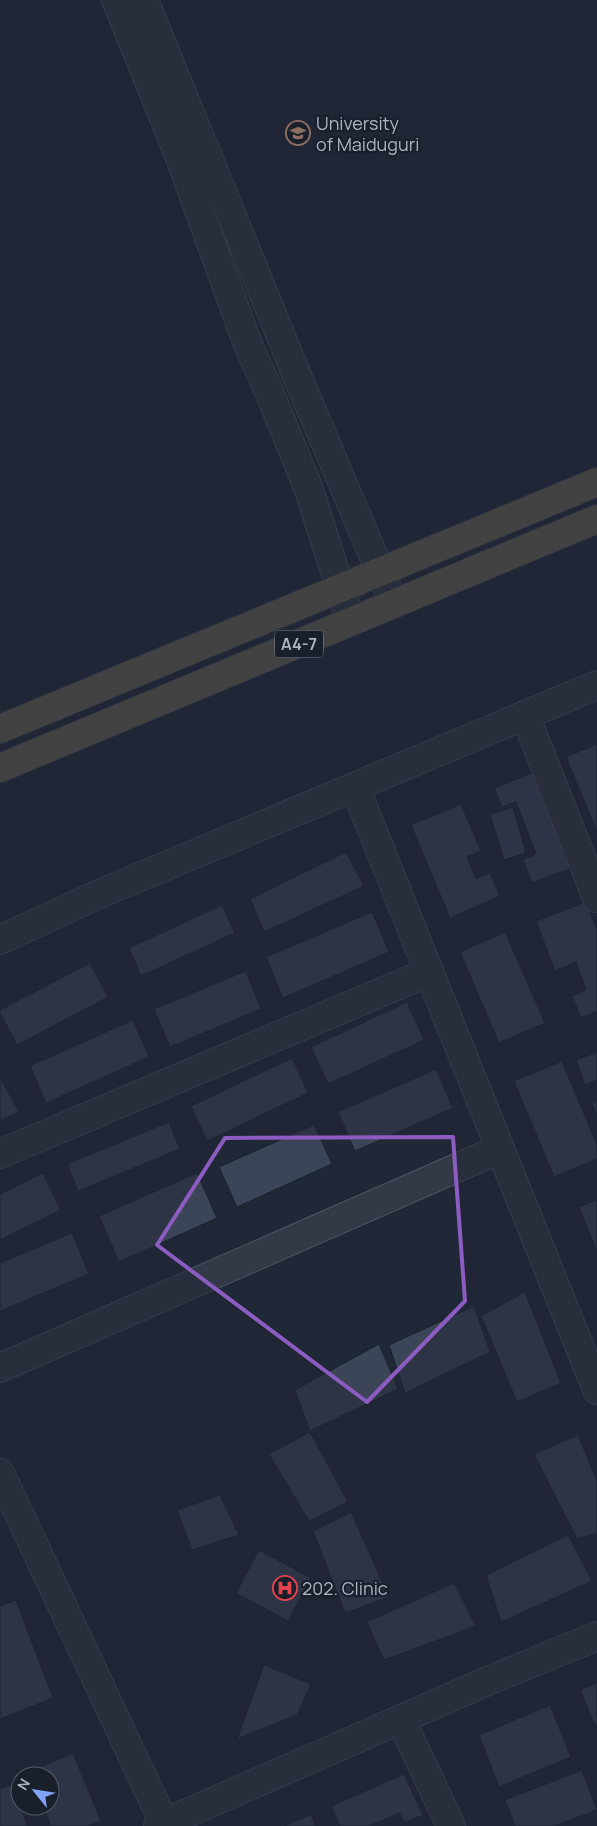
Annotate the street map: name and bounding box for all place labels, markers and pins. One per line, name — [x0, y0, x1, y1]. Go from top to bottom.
place label: University of Maiduguri — [316, 111, 419, 156]
school or university icon: University of Maiduguri — [285, 120, 311, 146]
hospital icon: 202. Clinic — [272, 1575, 298, 1601]
place label: 202. Clinic — [302, 1576, 388, 1600]

